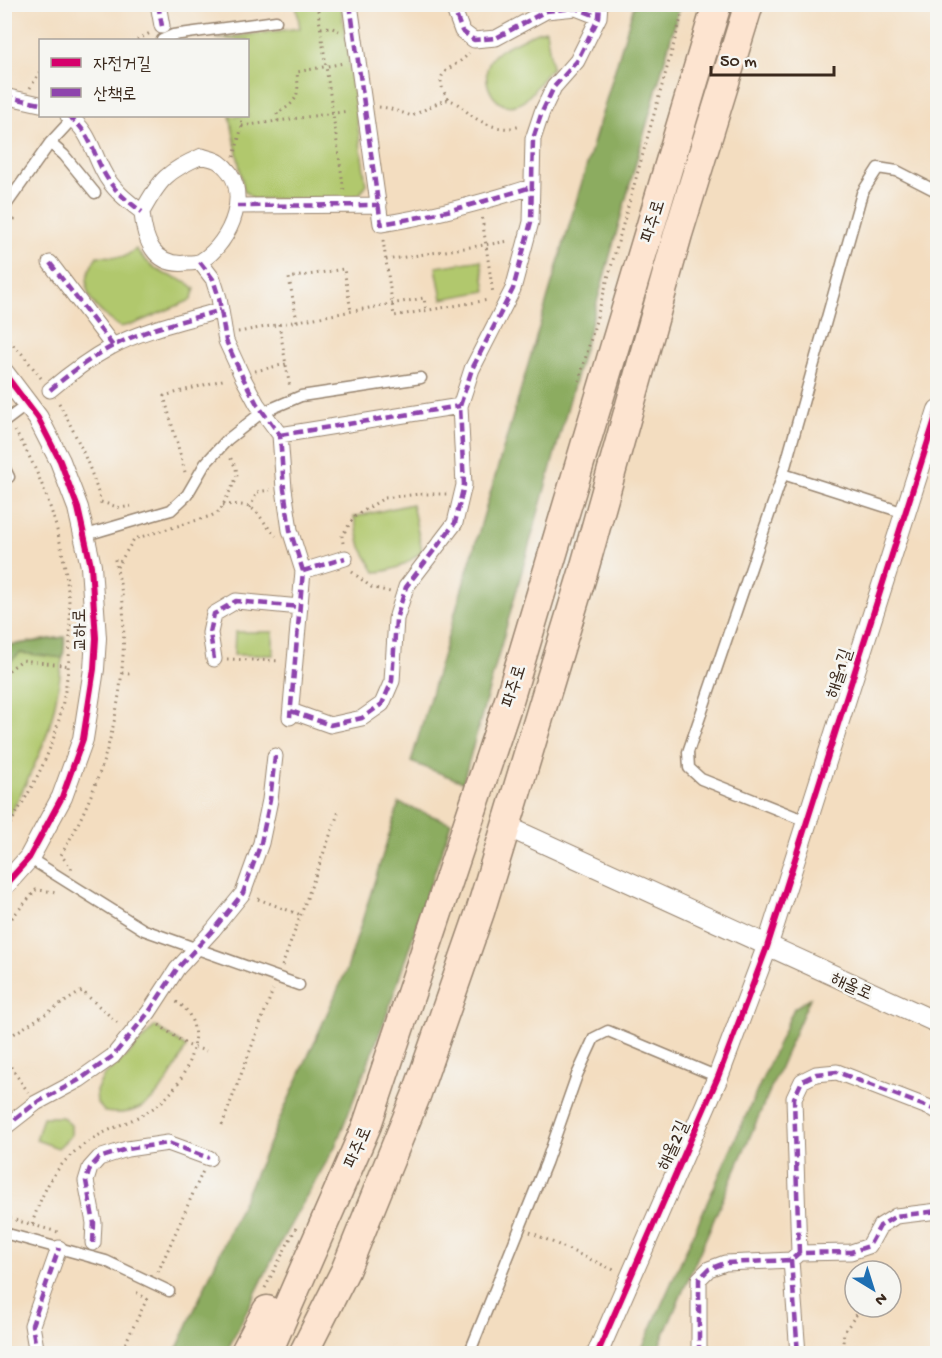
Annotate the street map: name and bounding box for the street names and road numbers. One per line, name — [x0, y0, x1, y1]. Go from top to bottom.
street label: 파주로 — [638, 198, 671, 246]
street label: 교하로 — [71, 608, 92, 652]
street label: 해올1길 — [823, 646, 858, 701]
street label: 파주로 — [499, 663, 532, 711]
street label: 해올로 — [827, 969, 875, 1006]
street label: 해올2길 — [654, 1117, 695, 1174]
street label: 파주로 — [341, 1124, 377, 1172]

